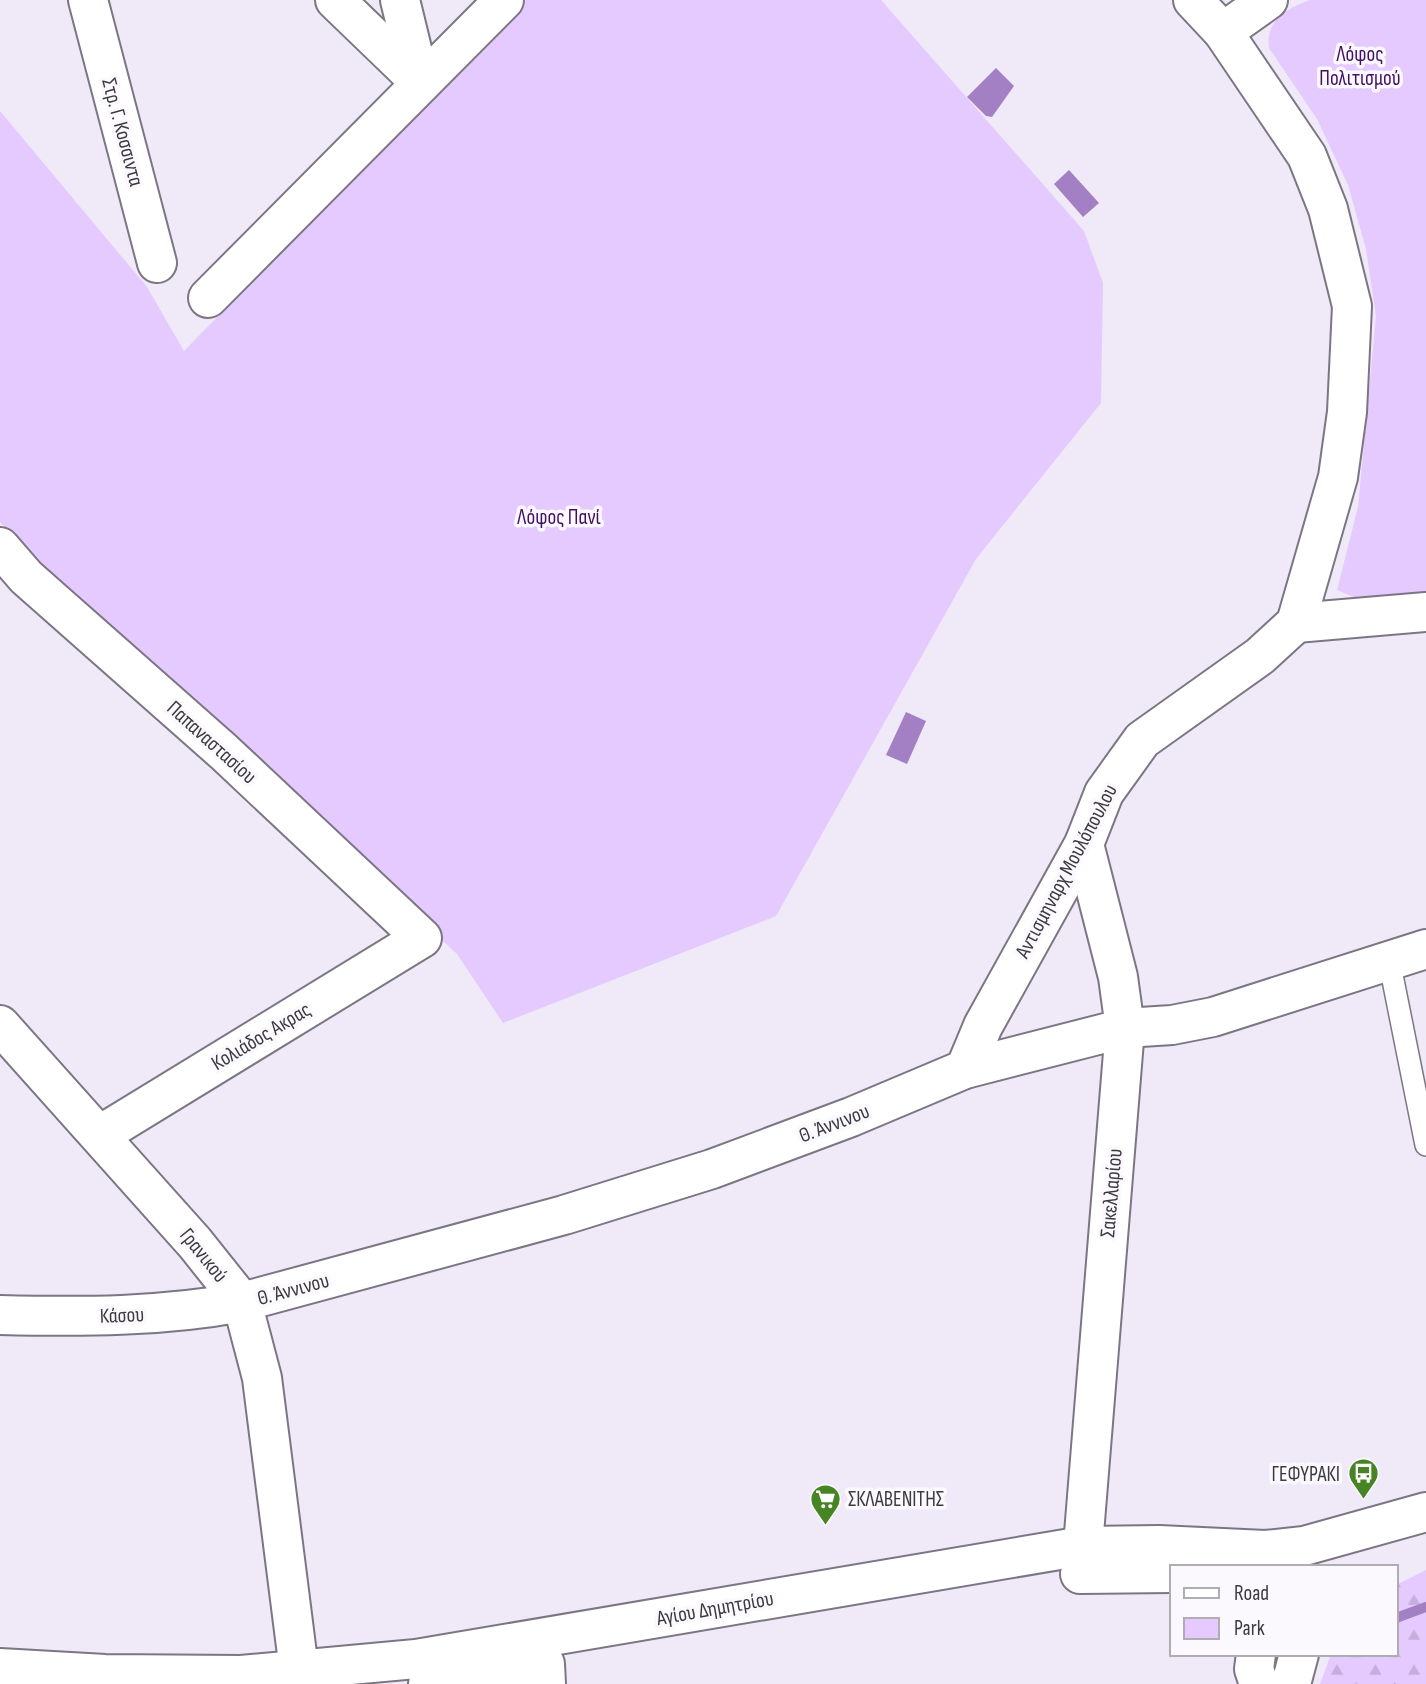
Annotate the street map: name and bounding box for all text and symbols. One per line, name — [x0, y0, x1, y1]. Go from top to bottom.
park label: Λόφος Πολιτισμού — [1319, 42, 1401, 91]
street label: Στρ. Γ. Κοσσιντα — [96, 75, 149, 189]
park label: Λόφος Πανί — [516, 505, 601, 530]
street label: Παπαναστασίου — [162, 696, 262, 789]
street label: Αντισμηναρχ Μουλόπουλου — [1010, 780, 1123, 963]
street label: Κολιάδος Ακρας — [207, 997, 315, 1076]
street label: Θ. Άννινου — [795, 1099, 873, 1148]
street label: Σακελλαρίου — [1095, 1148, 1128, 1239]
street label: Γρανικού — [174, 1223, 233, 1287]
street label: Θ. Άννινου — [254, 1268, 332, 1311]
street label: Κάσου — [99, 1302, 145, 1329]
bus stop icon: ΓΕΦΥΡΑΚΙ — [1346, 1457, 1380, 1501]
place label: ΓΕΦΥΡΑΚΙ — [1271, 1462, 1340, 1487]
supermarket icon: ΣΚΛΑΒΕΝΙΤΗΣ — [808, 1482, 842, 1526]
place label: ΣΚΛΑΒΕΝΙΤΗΣ — [848, 1487, 944, 1512]
legend — [1170, 1565, 1398, 1656]
text: Road — [1234, 1581, 1269, 1606]
street label: Αγίου Δημητρίου — [654, 1586, 776, 1631]
text: Park — [1234, 1616, 1265, 1641]

